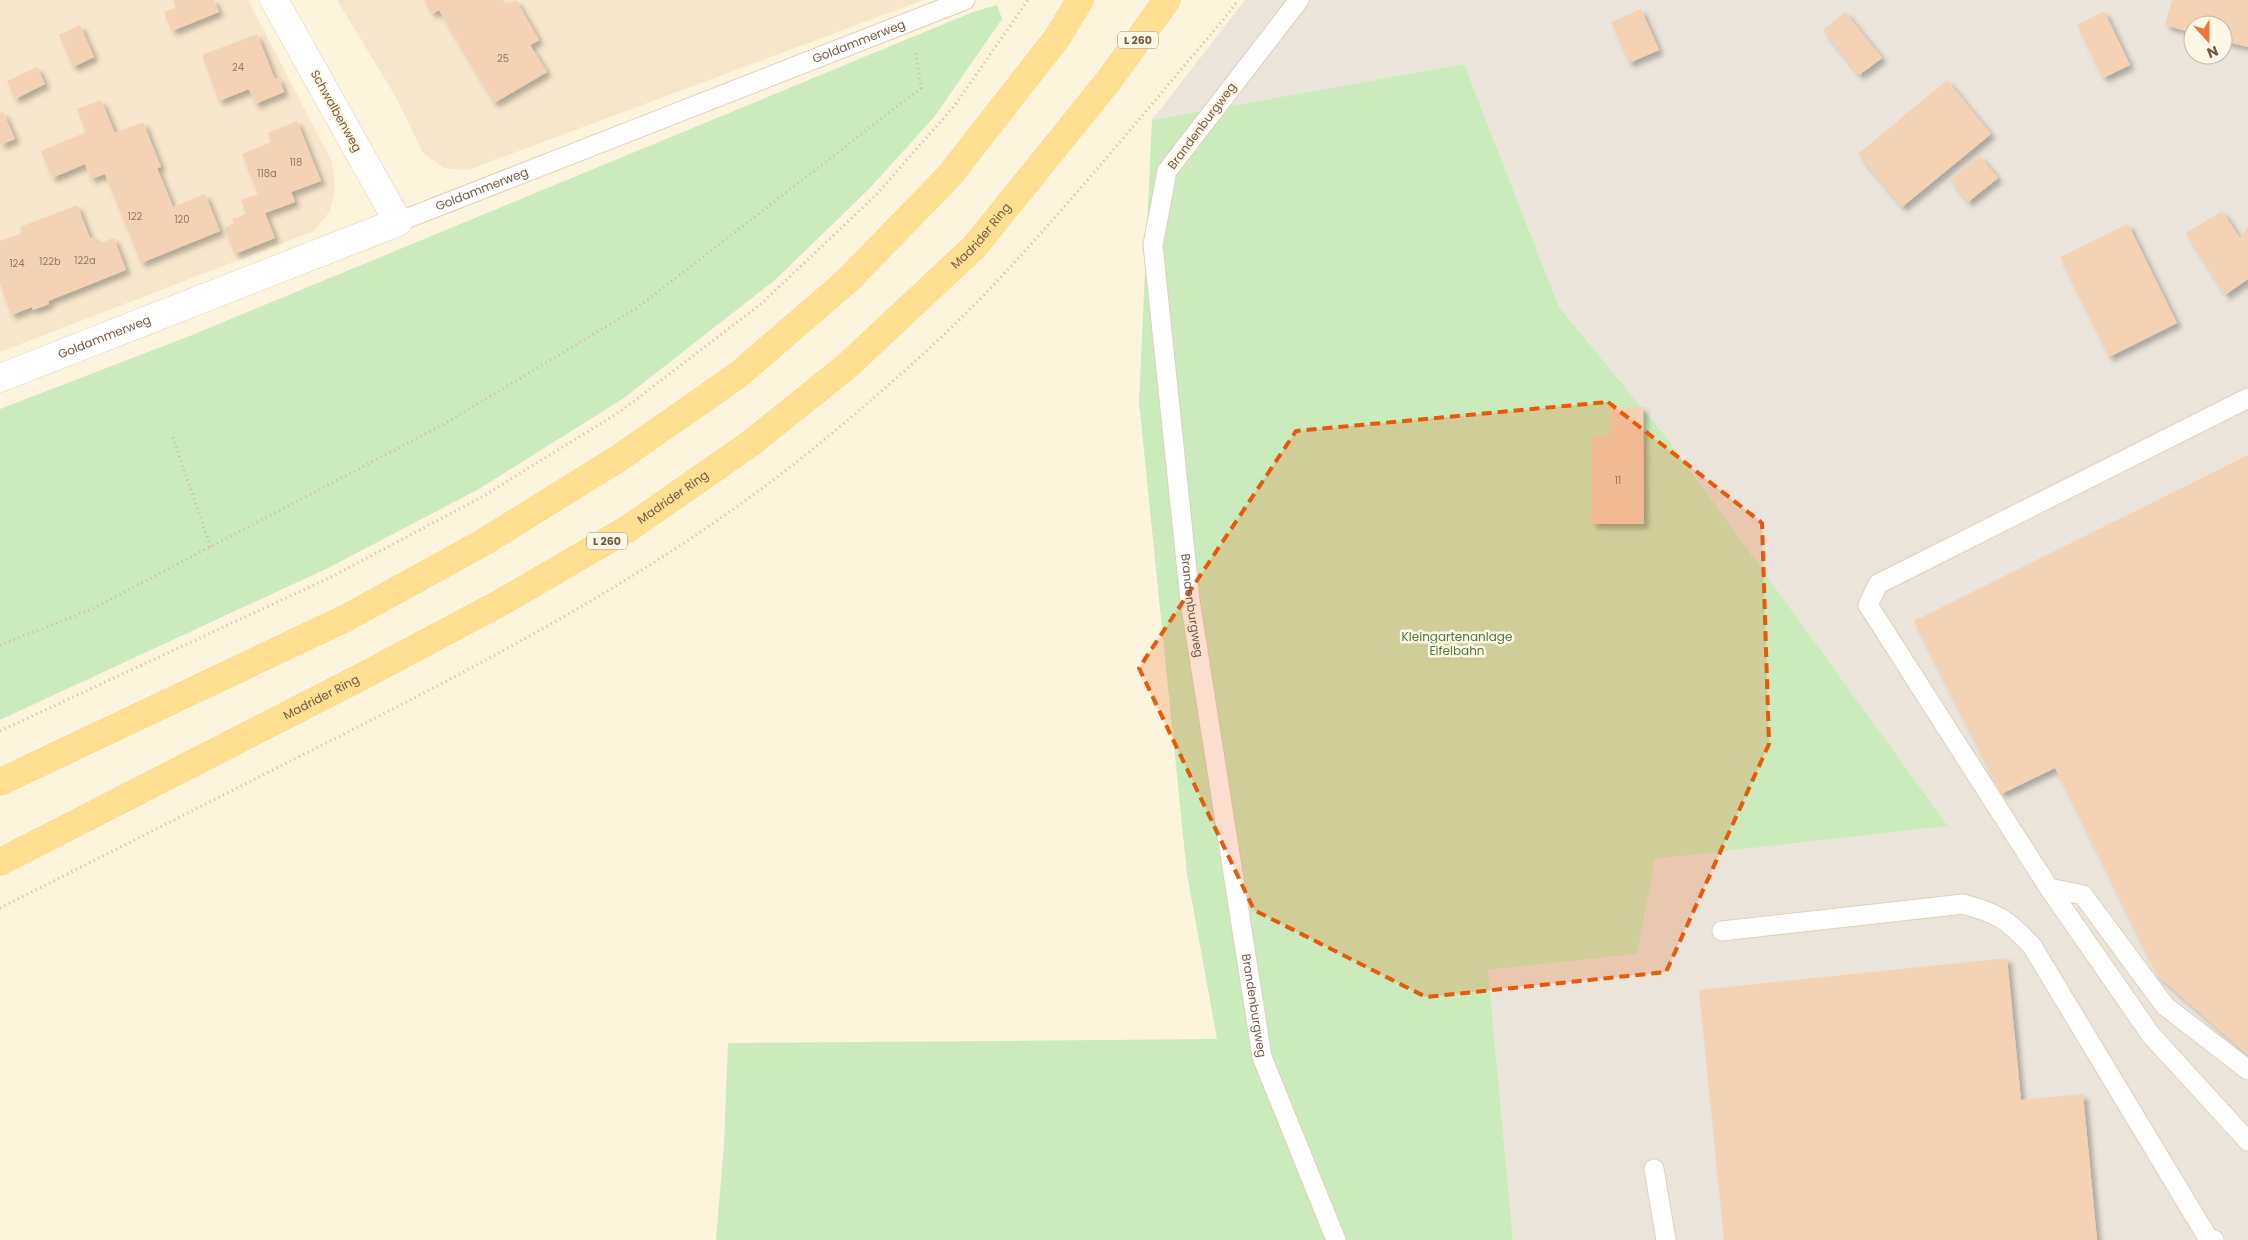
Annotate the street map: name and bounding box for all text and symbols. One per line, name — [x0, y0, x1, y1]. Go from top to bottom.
street label: Goldammerweg — [810, 15, 908, 67]
north arrow — [2183, 15, 2233, 65]
road number: L 260 — [1118, 32, 1158, 48]
text: N — [2204, 41, 2221, 63]
house number: 25 — [497, 51, 509, 66]
house number: 24 — [232, 60, 244, 75]
street label: Schwalbenweg — [307, 67, 366, 155]
street label: Brandenburgweg — [1163, 79, 1240, 173]
house number: 118 — [290, 155, 302, 170]
street label: Goldammerweg — [433, 163, 531, 215]
house number: 118a — [257, 166, 277, 181]
street label: Madrider Ring — [947, 199, 1015, 273]
house number: 122 — [128, 209, 143, 224]
house number: 120 — [174, 212, 190, 227]
house number: 122a — [74, 253, 96, 268]
house number: 122b — [39, 254, 61, 269]
house number: 124 — [9, 256, 25, 271]
street label: Goldammerweg — [55, 311, 153, 363]
street label: Madrider Ring — [634, 466, 712, 528]
house number: 11 — [1615, 473, 1621, 488]
road number: L 260 — [587, 532, 627, 550]
street label: Brandenburgweg — [1177, 553, 1208, 659]
park label: Kleingartenanlage Eifelbahn — [1402, 628, 1512, 659]
street label: Madrider Ring — [280, 670, 362, 723]
street label: Brandenburgweg — [1238, 953, 1271, 1059]

